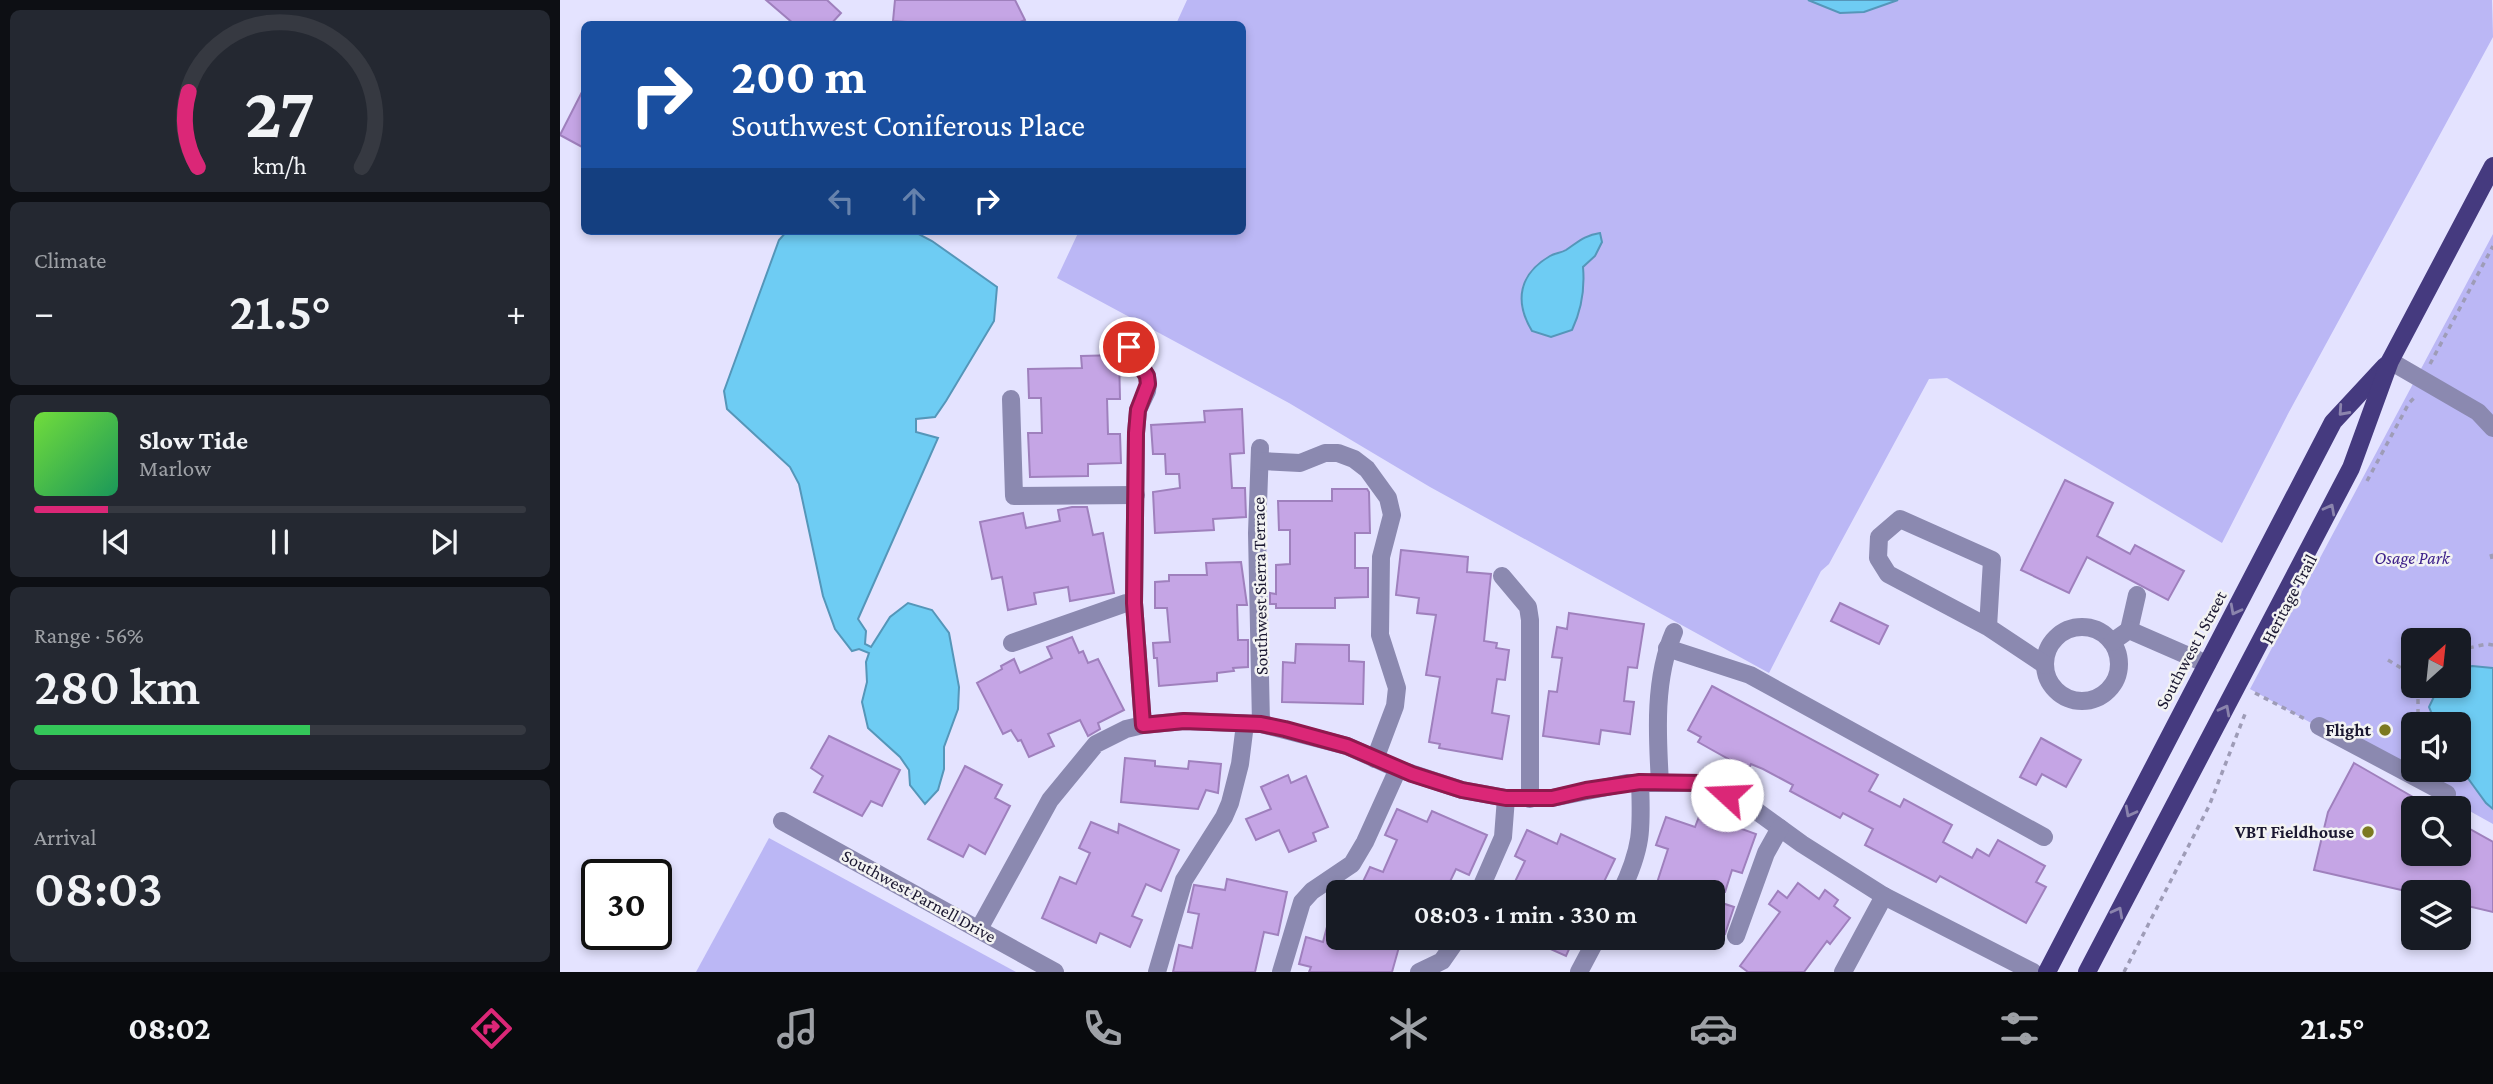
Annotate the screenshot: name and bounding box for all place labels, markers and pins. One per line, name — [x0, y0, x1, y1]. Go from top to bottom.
pin — [1099, 317, 1159, 377]
place label: Flight — [2325, 720, 2372, 740]
marker: Flight — [2377, 722, 2393, 738]
place label: VBT Fieldhouse — [2234, 822, 2354, 842]
marker: VBT Fieldhouse — [2360, 824, 2376, 840]

